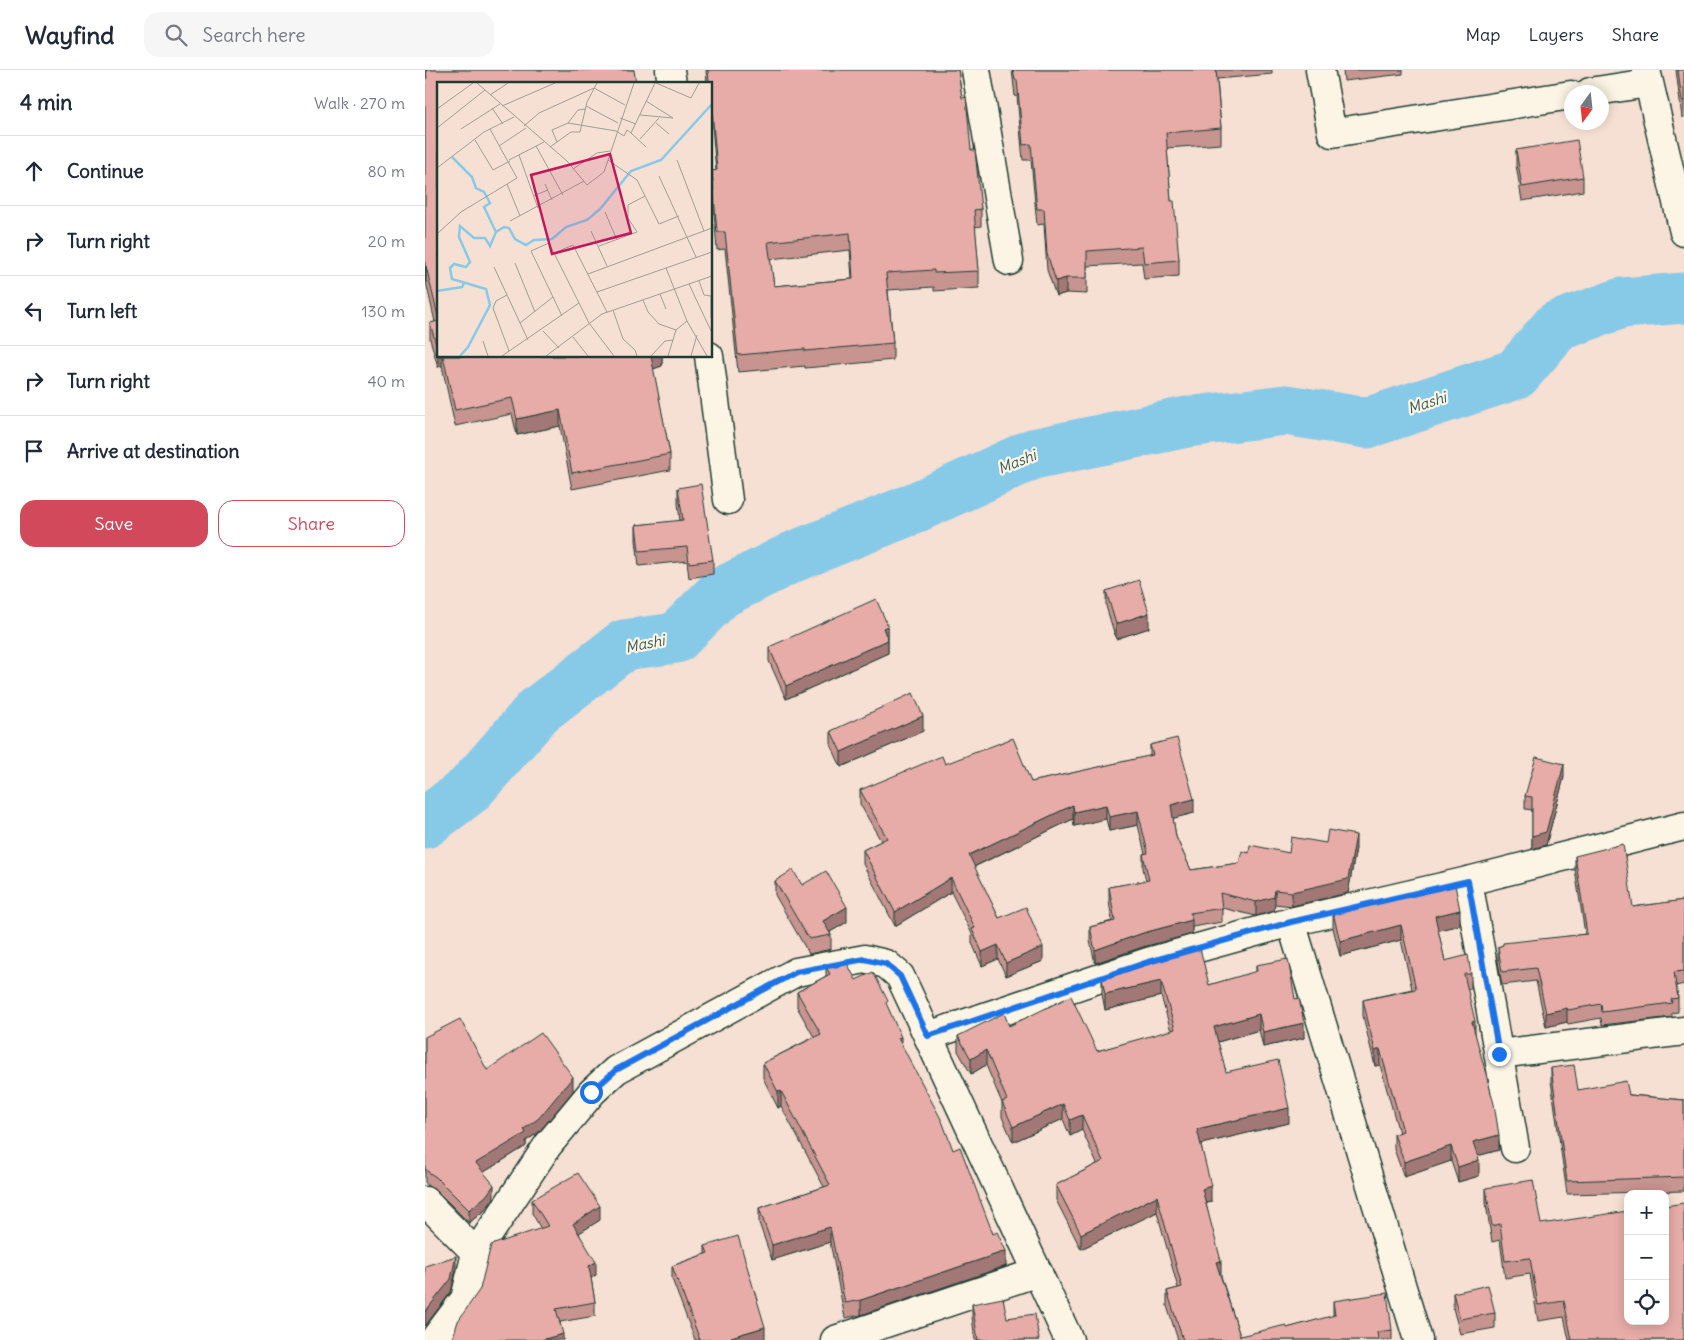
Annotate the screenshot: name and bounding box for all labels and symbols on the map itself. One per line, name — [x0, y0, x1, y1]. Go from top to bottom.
inset map — [437, 82, 713, 358]
north arrow — [1564, 85, 1609, 130]
water label: Mashi — [1405, 387, 1450, 418]
water label: Mashi — [995, 445, 1040, 478]
water label: Mashi — [624, 630, 668, 657]
route end — [1488, 1043, 1511, 1066]
route start — [580, 1081, 603, 1104]

